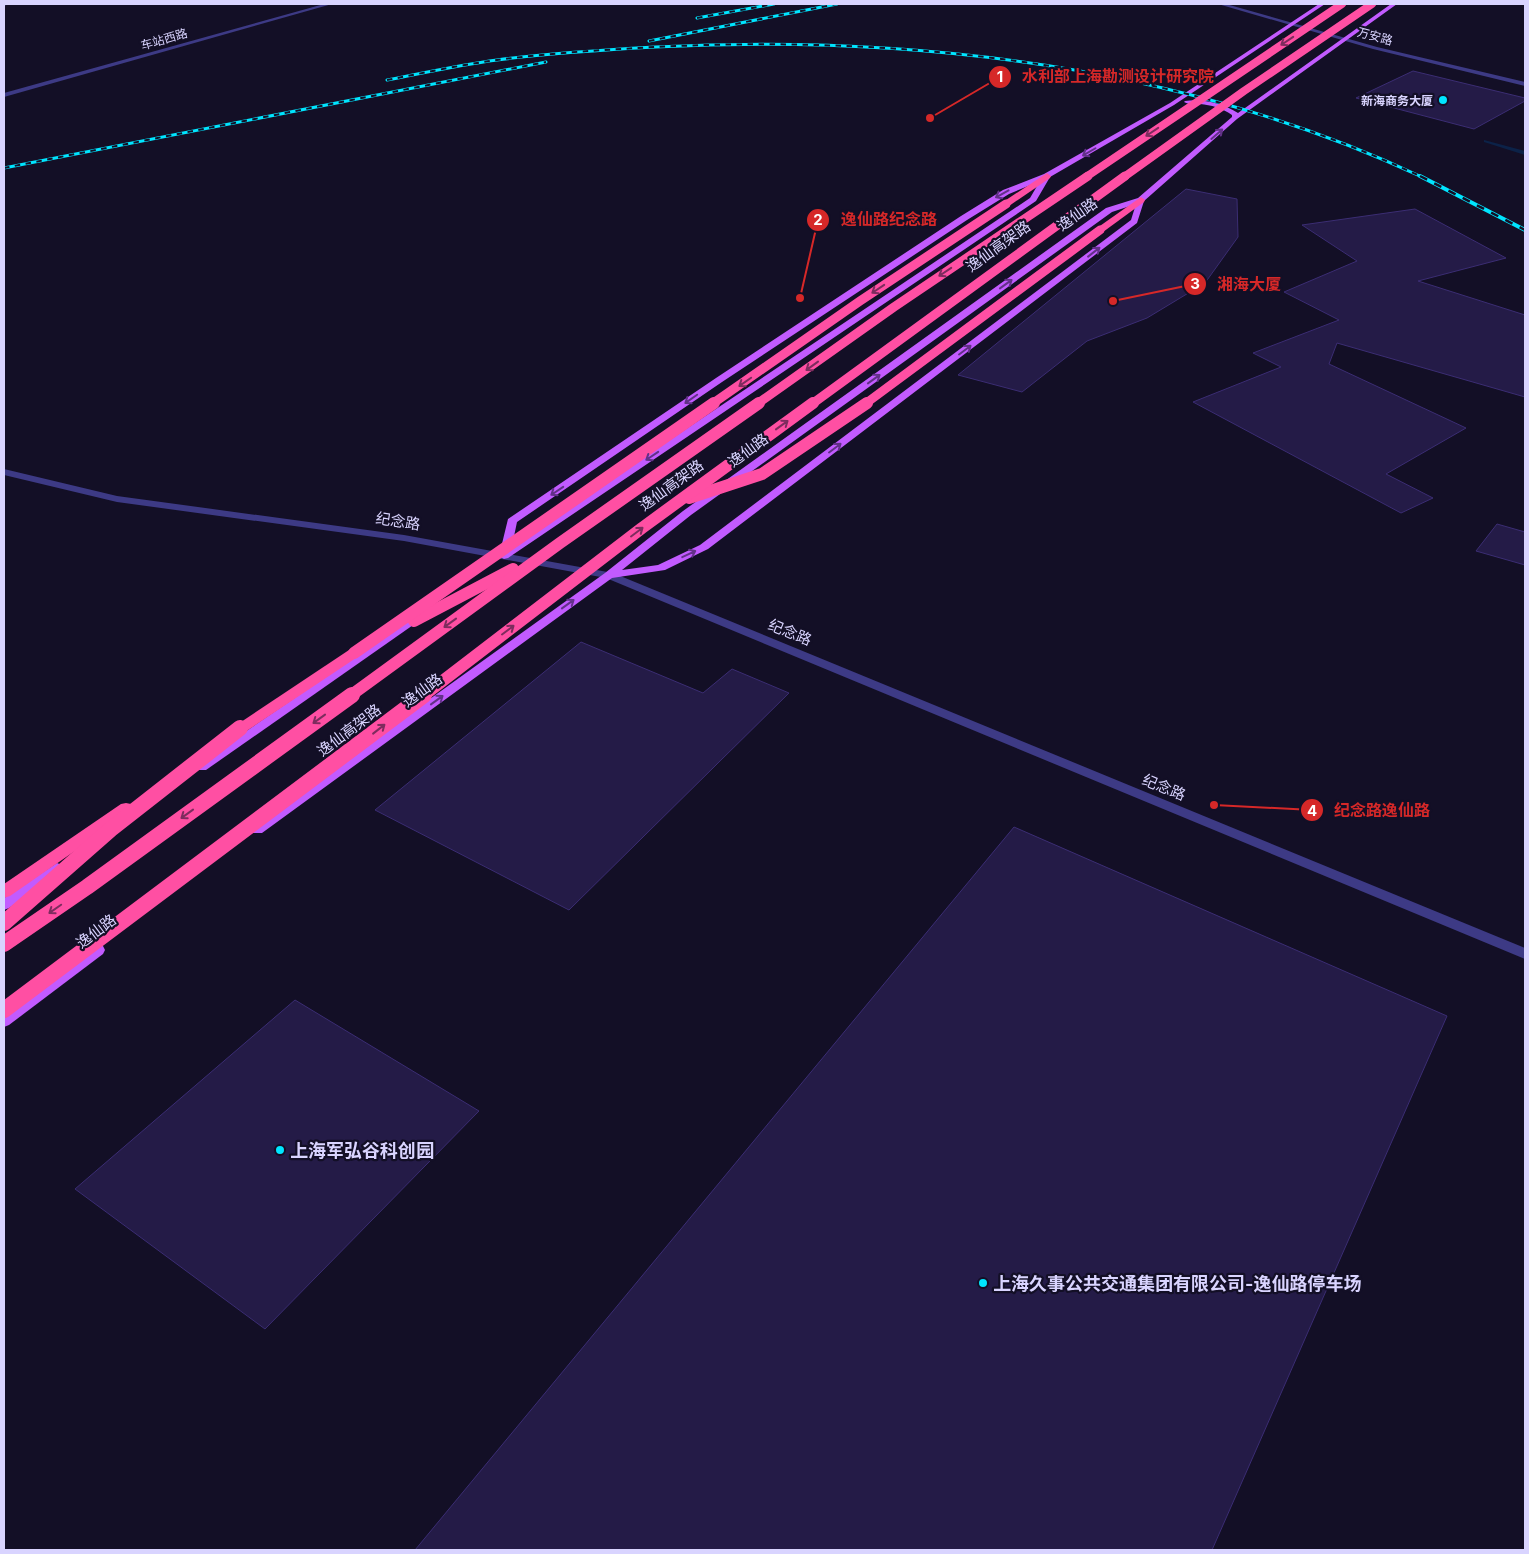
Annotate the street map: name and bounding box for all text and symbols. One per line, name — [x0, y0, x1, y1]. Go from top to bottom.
street label: 万安路 — [1356, 24, 1394, 48]
street label: 车站西路 — [139, 25, 189, 53]
one-way arrow — [1280, 36, 1294, 46]
callout: 水利部上海勘测设计研究院 — [987, 61, 1224, 92]
text: 水利部上海勘测设计研究院 — [1022, 66, 1214, 86]
text: 1 — [997, 67, 1003, 86]
place label: 新海商务大厦 — [1361, 93, 1433, 108]
marker: 新海商务大厦 — [1437, 94, 1449, 106]
one-way arrow — [1146, 127, 1160, 137]
one-way arrow — [1211, 128, 1224, 139]
one-way arrow — [1083, 148, 1097, 158]
one-way arrow — [996, 190, 1010, 200]
street label: 逸仙路 — [1053, 193, 1101, 235]
callout: 逸仙路纪念路 — [806, 204, 947, 235]
text: 逸仙路纪念路 — [841, 209, 937, 229]
text: 2 — [813, 210, 823, 229]
street label: 逸仙高架路 — [962, 216, 1034, 276]
one-way arrow — [1087, 247, 1100, 258]
one-way arrow — [939, 267, 953, 277]
callout: 湘海大厦 — [1182, 269, 1291, 300]
text: 3 — [1190, 274, 1200, 293]
text: 湘海大厦 — [1217, 274, 1281, 294]
one-way arrow — [998, 279, 1012, 290]
one-way arrow — [871, 284, 885, 294]
one-way arrow — [958, 345, 971, 356]
one-way arrow — [806, 361, 820, 371]
one-way arrow — [866, 374, 880, 384]
one-way arrow — [738, 377, 752, 387]
one-way arrow — [684, 394, 698, 404]
one-way arrow — [775, 420, 789, 430]
street label: 逸仙路 — [724, 429, 772, 471]
one-way arrow — [828, 443, 842, 453]
one-way arrow — [645, 451, 659, 461]
street label: 逸仙高架路 — [635, 455, 707, 515]
one-way arrow — [550, 486, 564, 496]
street label: 纪念路 — [374, 508, 422, 534]
one-way arrow — [630, 526, 643, 537]
one-way arrow — [682, 549, 697, 559]
one-way arrow — [561, 599, 574, 610]
street label: 纪念路 — [766, 615, 814, 649]
one-way arrow — [444, 618, 457, 629]
one-way arrow — [501, 625, 515, 635]
street label: 逸仙路 — [398, 669, 446, 711]
one-way arrow — [430, 695, 444, 705]
street label: 逸仙高架路 — [313, 700, 385, 760]
one-way arrow — [312, 714, 326, 724]
one-way arrow — [372, 724, 386, 734]
street label: 纪念路 — [1140, 770, 1188, 804]
callout: 纪念路逸仙路 — [1299, 795, 1440, 826]
text: 纪念路逸仙路 — [1334, 800, 1430, 820]
text: 4 — [1307, 801, 1317, 820]
one-way arrow — [180, 809, 194, 819]
one-way arrow — [48, 904, 62, 914]
street label: 逸仙路 — [72, 910, 120, 952]
place label: 上海军弘谷科创园 — [290, 1140, 434, 1161]
marker: 上海军弘谷科创园 — [274, 1144, 286, 1156]
place label: 上海久事公共交通集团有限公司-逸仙路停车场 — [993, 1273, 1361, 1294]
marker: 上海久事公共交通集团有限公司-逸仙路停车场 — [977, 1277, 989, 1289]

